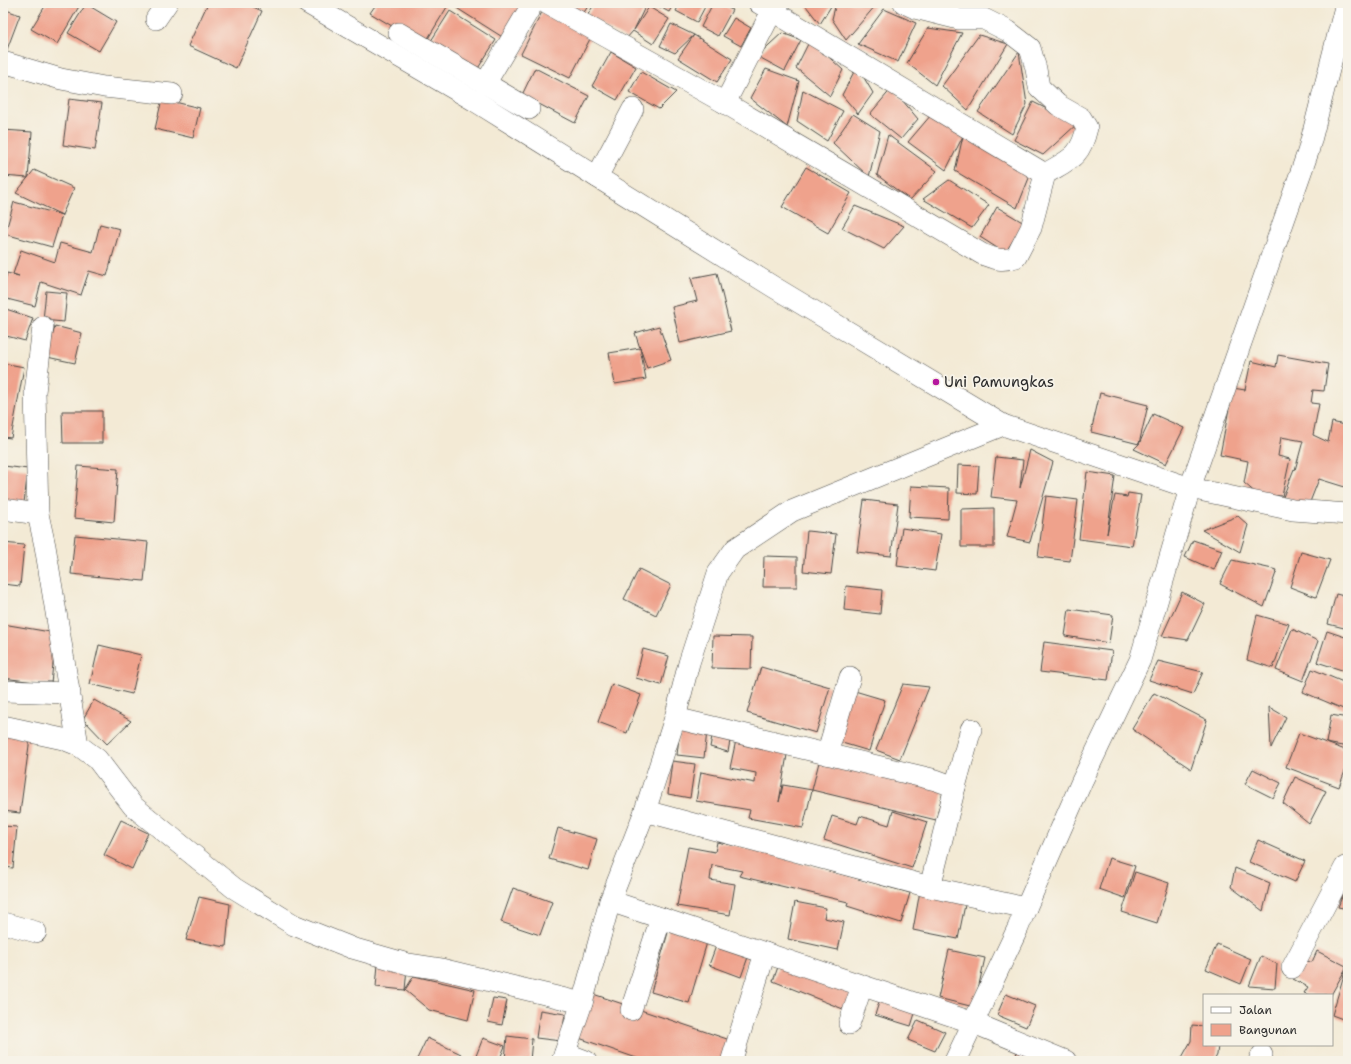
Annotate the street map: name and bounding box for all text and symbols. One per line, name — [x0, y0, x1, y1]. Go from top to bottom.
place label: Uni Pamungkas — [944, 372, 1054, 392]
marker: Uni Pamungkas — [931, 377, 941, 387]
legend — [1203, 994, 1333, 1046]
text: Jalan — [1239, 1002, 1272, 1018]
text: Bangunan — [1239, 1022, 1297, 1038]

